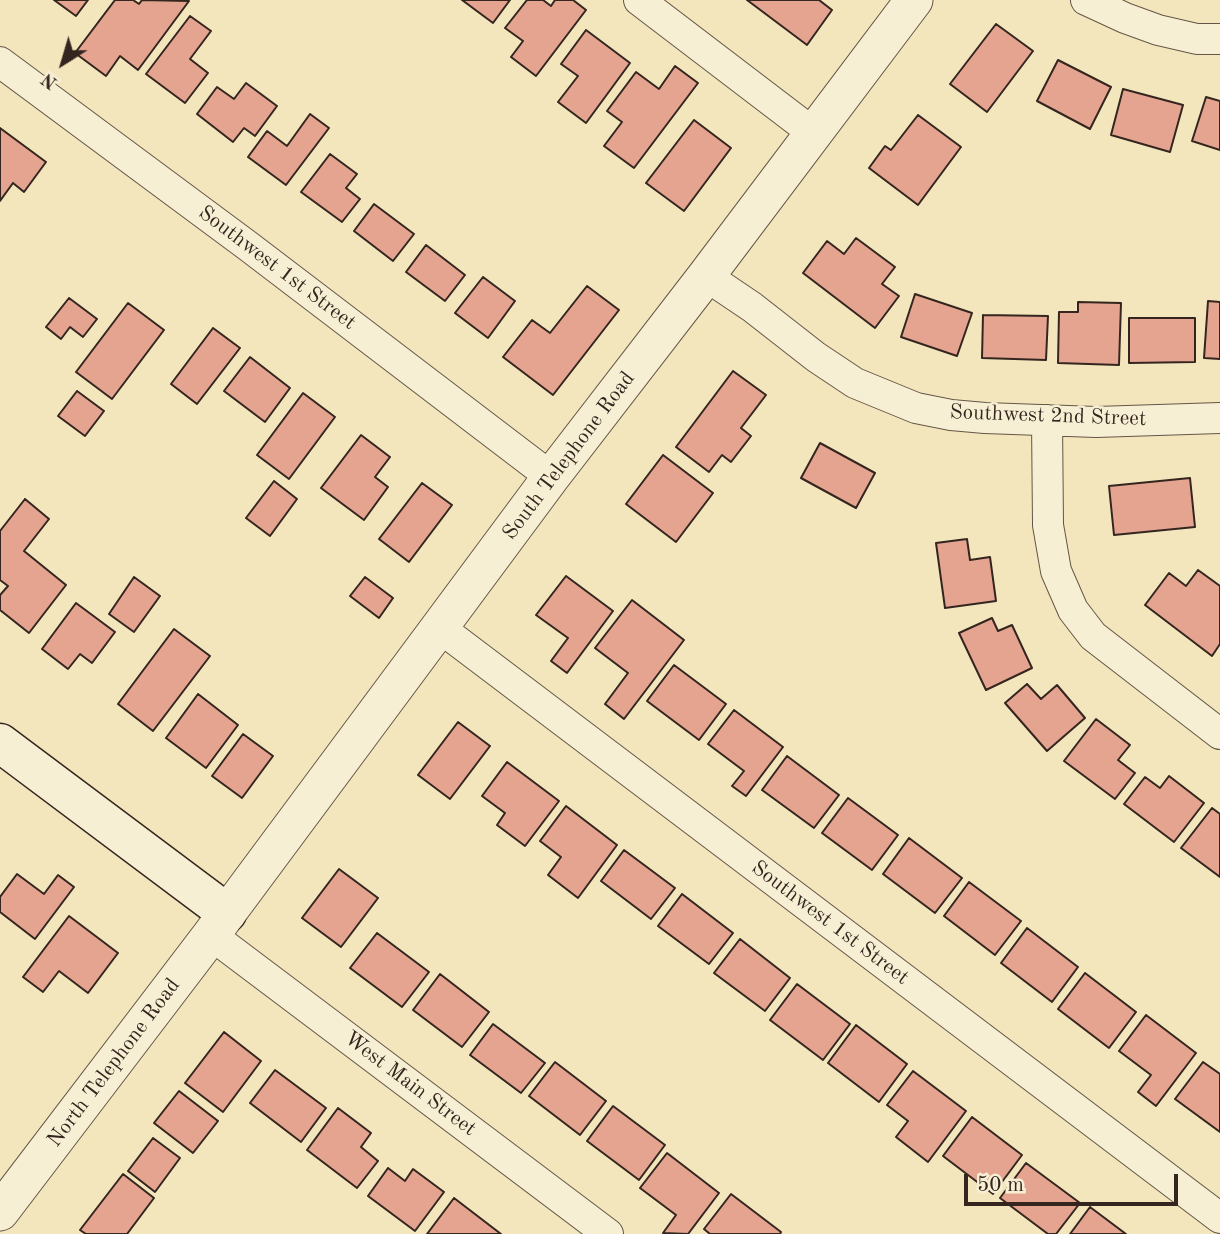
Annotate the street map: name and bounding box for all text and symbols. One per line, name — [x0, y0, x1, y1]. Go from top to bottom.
north arrow — [28, 28, 98, 98]
text: N — [39, 68, 62, 92]
street label: Southwest 1st Street — [193, 200, 361, 336]
street label: South Telephone Road — [497, 367, 641, 545]
street label: Southwest 2nd Street — [949, 400, 1147, 432]
street label: Southwest 1st Street — [746, 855, 914, 991]
street label: North Telephone Road — [42, 974, 186, 1152]
street label: West Main Street — [339, 1026, 481, 1142]
scale bar — [968, 1160, 1182, 1204]
text: 50 m — [977, 1175, 1024, 1196]

